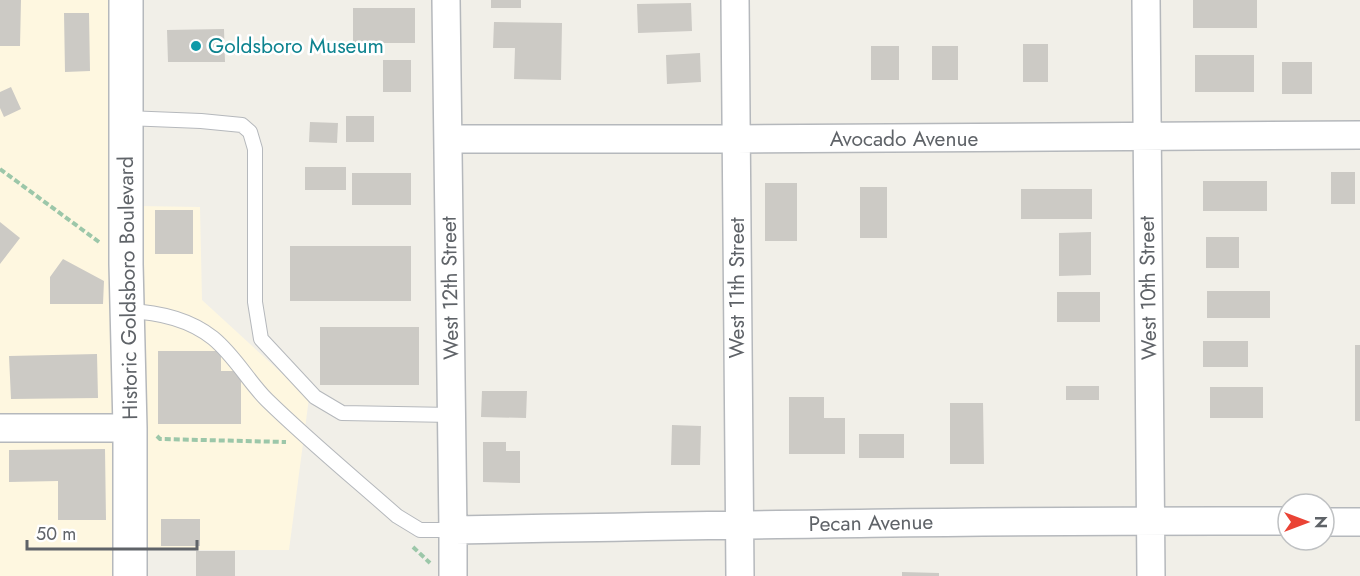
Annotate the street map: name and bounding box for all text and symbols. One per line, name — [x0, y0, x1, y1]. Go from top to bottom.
place label: Goldsboro Museum — [208, 31, 384, 61]
marker: Goldsboro Museum — [189, 39, 203, 53]
street label: Avocado Avenue — [830, 124, 978, 154]
street label: Historic Goldsboro Boulevard — [111, 156, 145, 420]
street label: West 12th Street — [434, 216, 466, 360]
street label: West 10th Street — [1132, 216, 1164, 360]
street label: West 11th Street — [722, 217, 752, 359]
north arrow — [1276, 492, 1336, 552]
street label: Pecan Avenue — [808, 507, 934, 539]
scale bar — [27, 513, 196, 551]
text: N — [1309, 516, 1332, 528]
text: 50 m — [36, 521, 76, 547]

